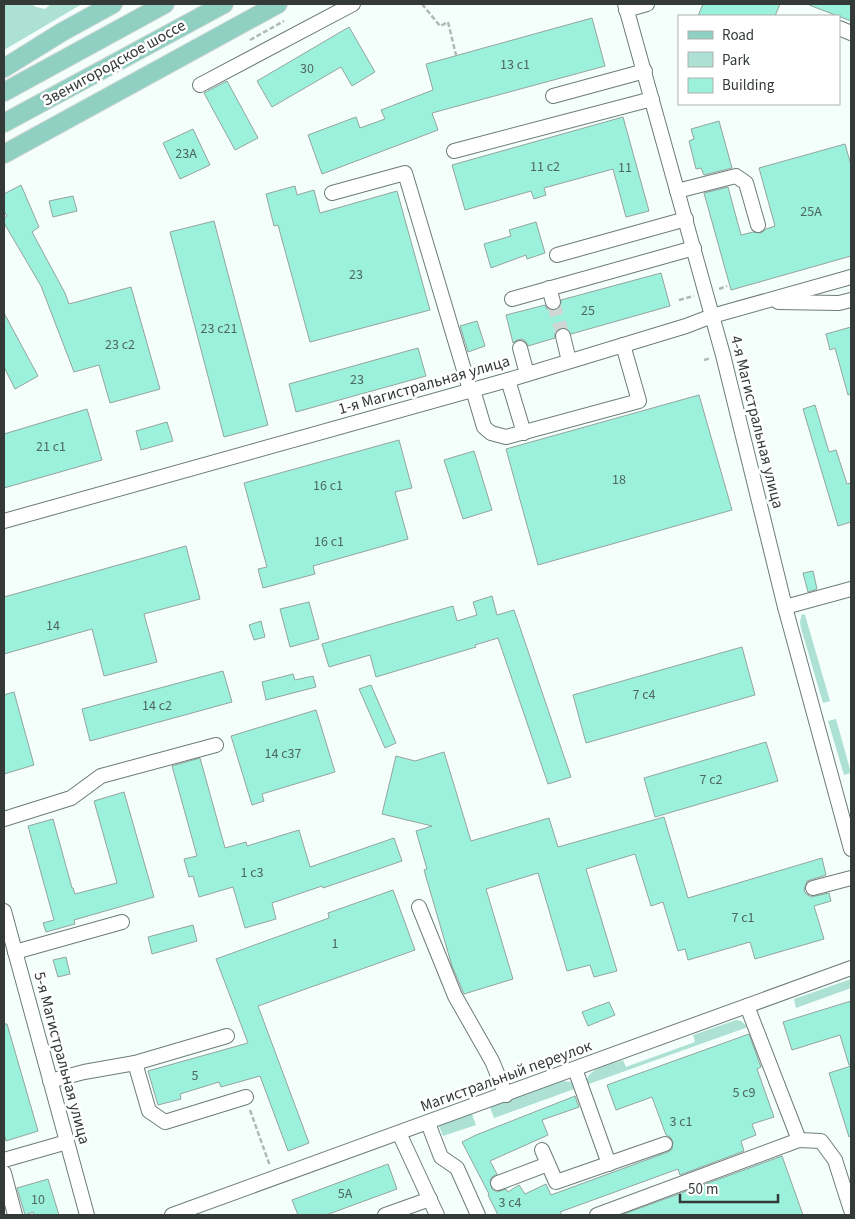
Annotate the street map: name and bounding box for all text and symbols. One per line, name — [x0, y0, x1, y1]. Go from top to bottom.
street label: Звенигородское шоссе — [38, 14, 190, 112]
legend — [678, 15, 840, 105]
text: Road — [722, 25, 754, 46]
text: Park — [722, 50, 751, 71]
house number: 13 с1 — [500, 55, 530, 75]
house number: 30 — [300, 59, 314, 79]
text: Building — [722, 75, 775, 96]
house number: 23А — [175, 144, 197, 164]
house number: 11 с2 — [530, 157, 560, 177]
house number: 11 — [618, 158, 632, 178]
house number: 25А — [800, 202, 822, 222]
house number: 23 — [349, 265, 363, 285]
house number: 25 — [581, 301, 595, 321]
house number: 23 с21 — [200, 319, 238, 339]
street label: 4-я Магистральная улица — [725, 333, 789, 511]
house number: 23 с2 — [105, 335, 135, 355]
street label: 1-я Магистральная улица — [336, 350, 512, 420]
house number: 23 — [350, 370, 364, 390]
house number: 21 с1 — [36, 437, 66, 457]
house number: 18 — [612, 470, 626, 490]
house number: 16 с1 — [313, 476, 343, 496]
house number: 16 с1 — [314, 532, 344, 552]
house number: 14 — [46, 616, 60, 636]
house number: 7 с4 — [632, 685, 656, 705]
house number: 14 с2 — [142, 696, 172, 716]
house number: 14 с37 — [264, 744, 302, 764]
house number: 7 с2 — [699, 770, 723, 790]
house number: 1 с3 — [240, 863, 264, 883]
house number: 7 с1 — [731, 908, 755, 928]
house number: 1 — [332, 934, 339, 954]
street label: 5-я Магистральная улица — [28, 969, 96, 1147]
street label: Магистральный переулок — [417, 1035, 595, 1117]
house number: 5 — [192, 1066, 199, 1086]
house number: 5 с9 — [732, 1083, 756, 1103]
house number: 3 с1 — [669, 1112, 693, 1132]
scale bar — [680, 1172, 778, 1204]
text: 50 m — [688, 1179, 718, 1200]
house number: 5А — [338, 1184, 353, 1204]
house number: 10 — [31, 1190, 45, 1210]
house number: 3 с4 — [498, 1193, 522, 1213]

